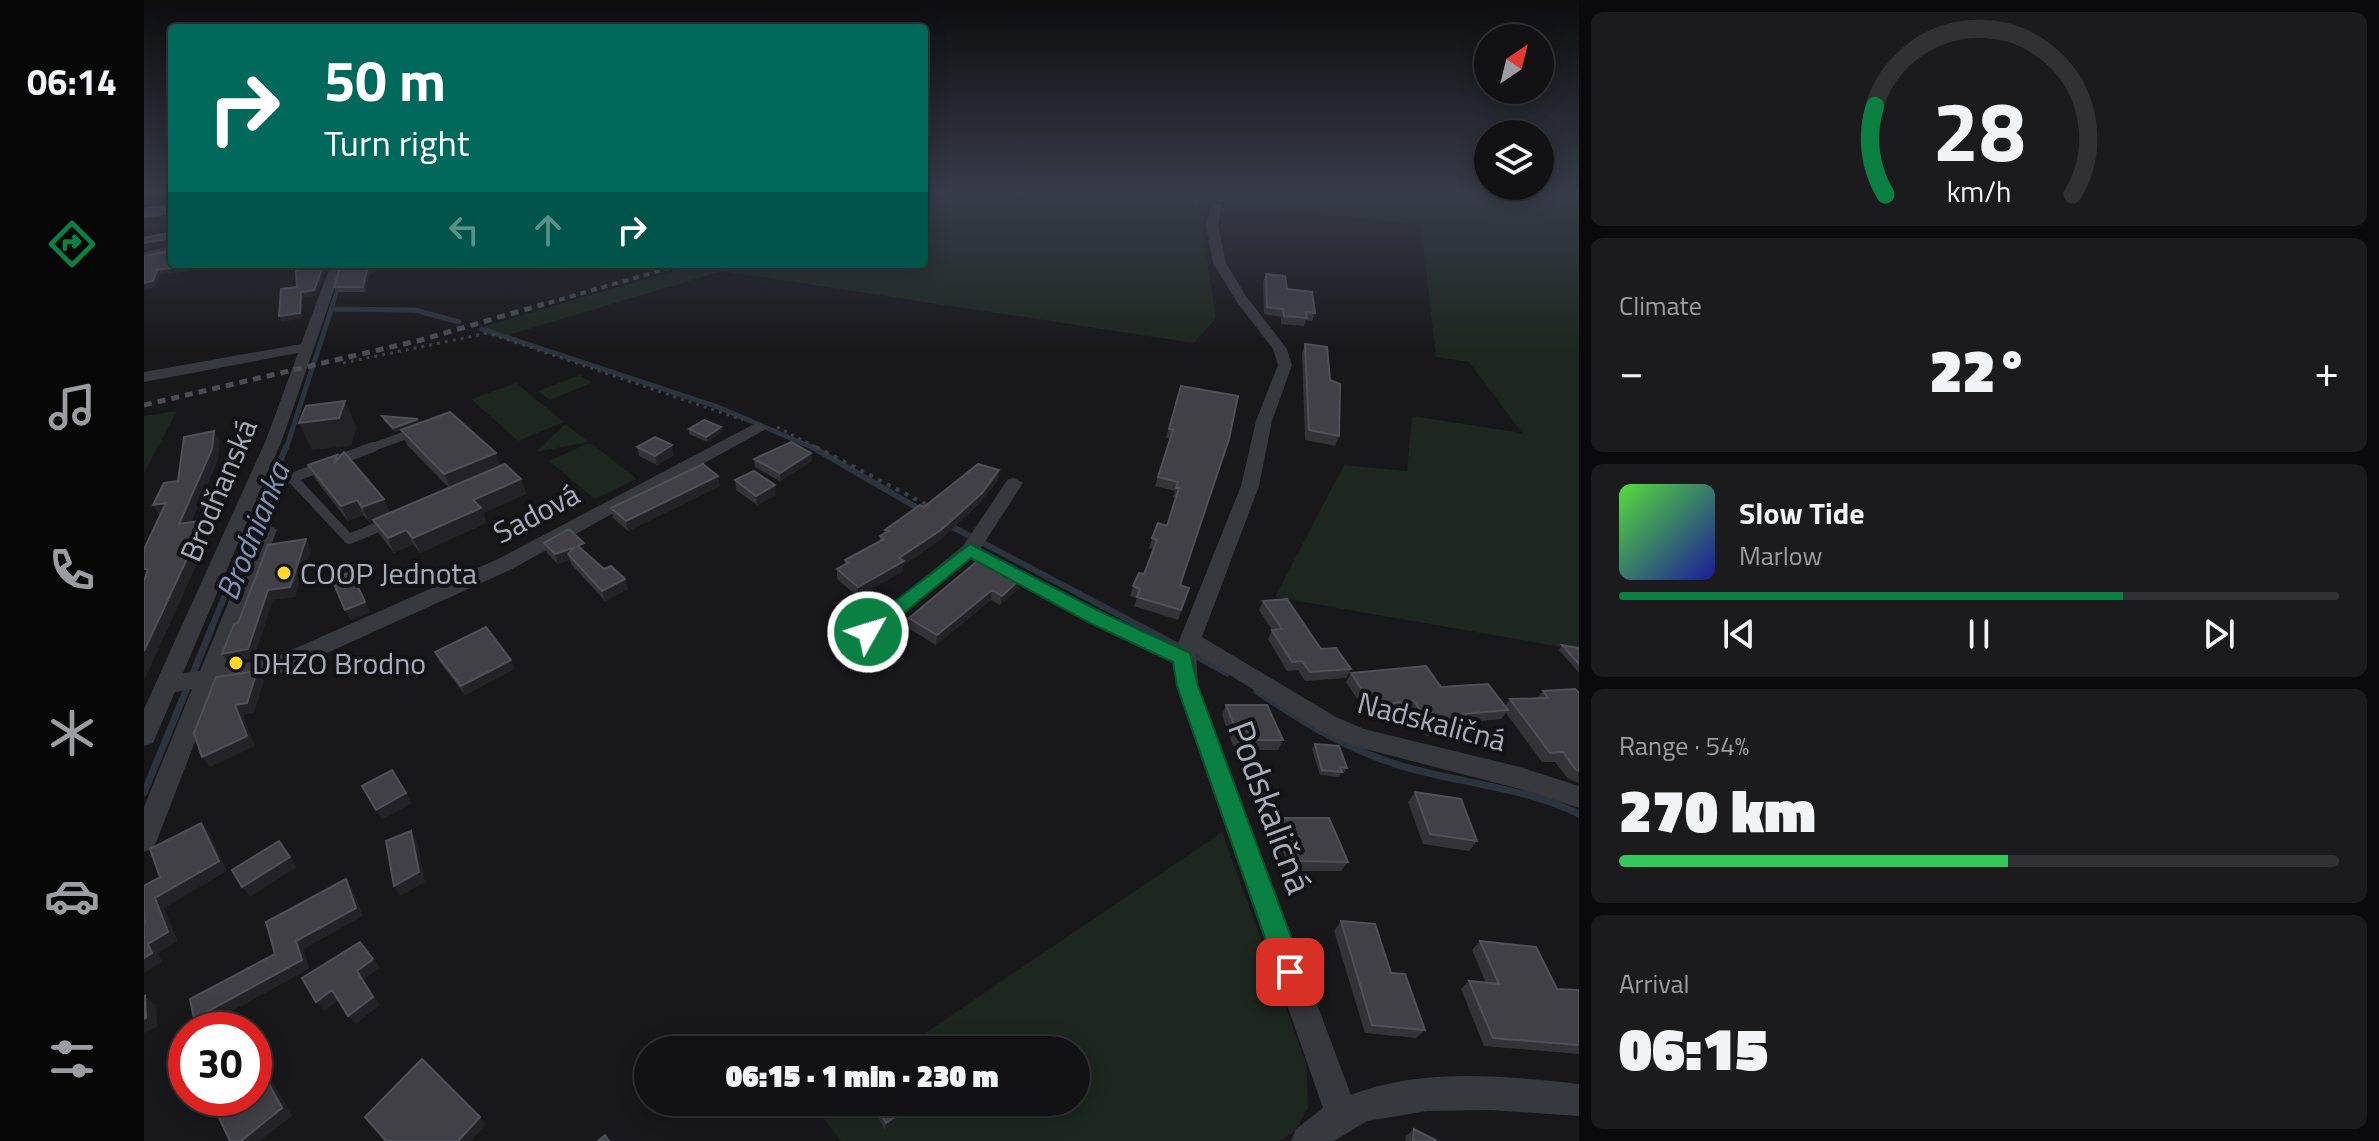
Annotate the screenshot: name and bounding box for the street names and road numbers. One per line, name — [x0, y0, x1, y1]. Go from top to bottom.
street label: Brodňanská — [167, 412, 269, 568]
street label: Sadová — [485, 471, 587, 555]
street label: Nadskaličná — [1353, 679, 1511, 763]
street label: Podskaličná — [1214, 713, 1328, 901]

